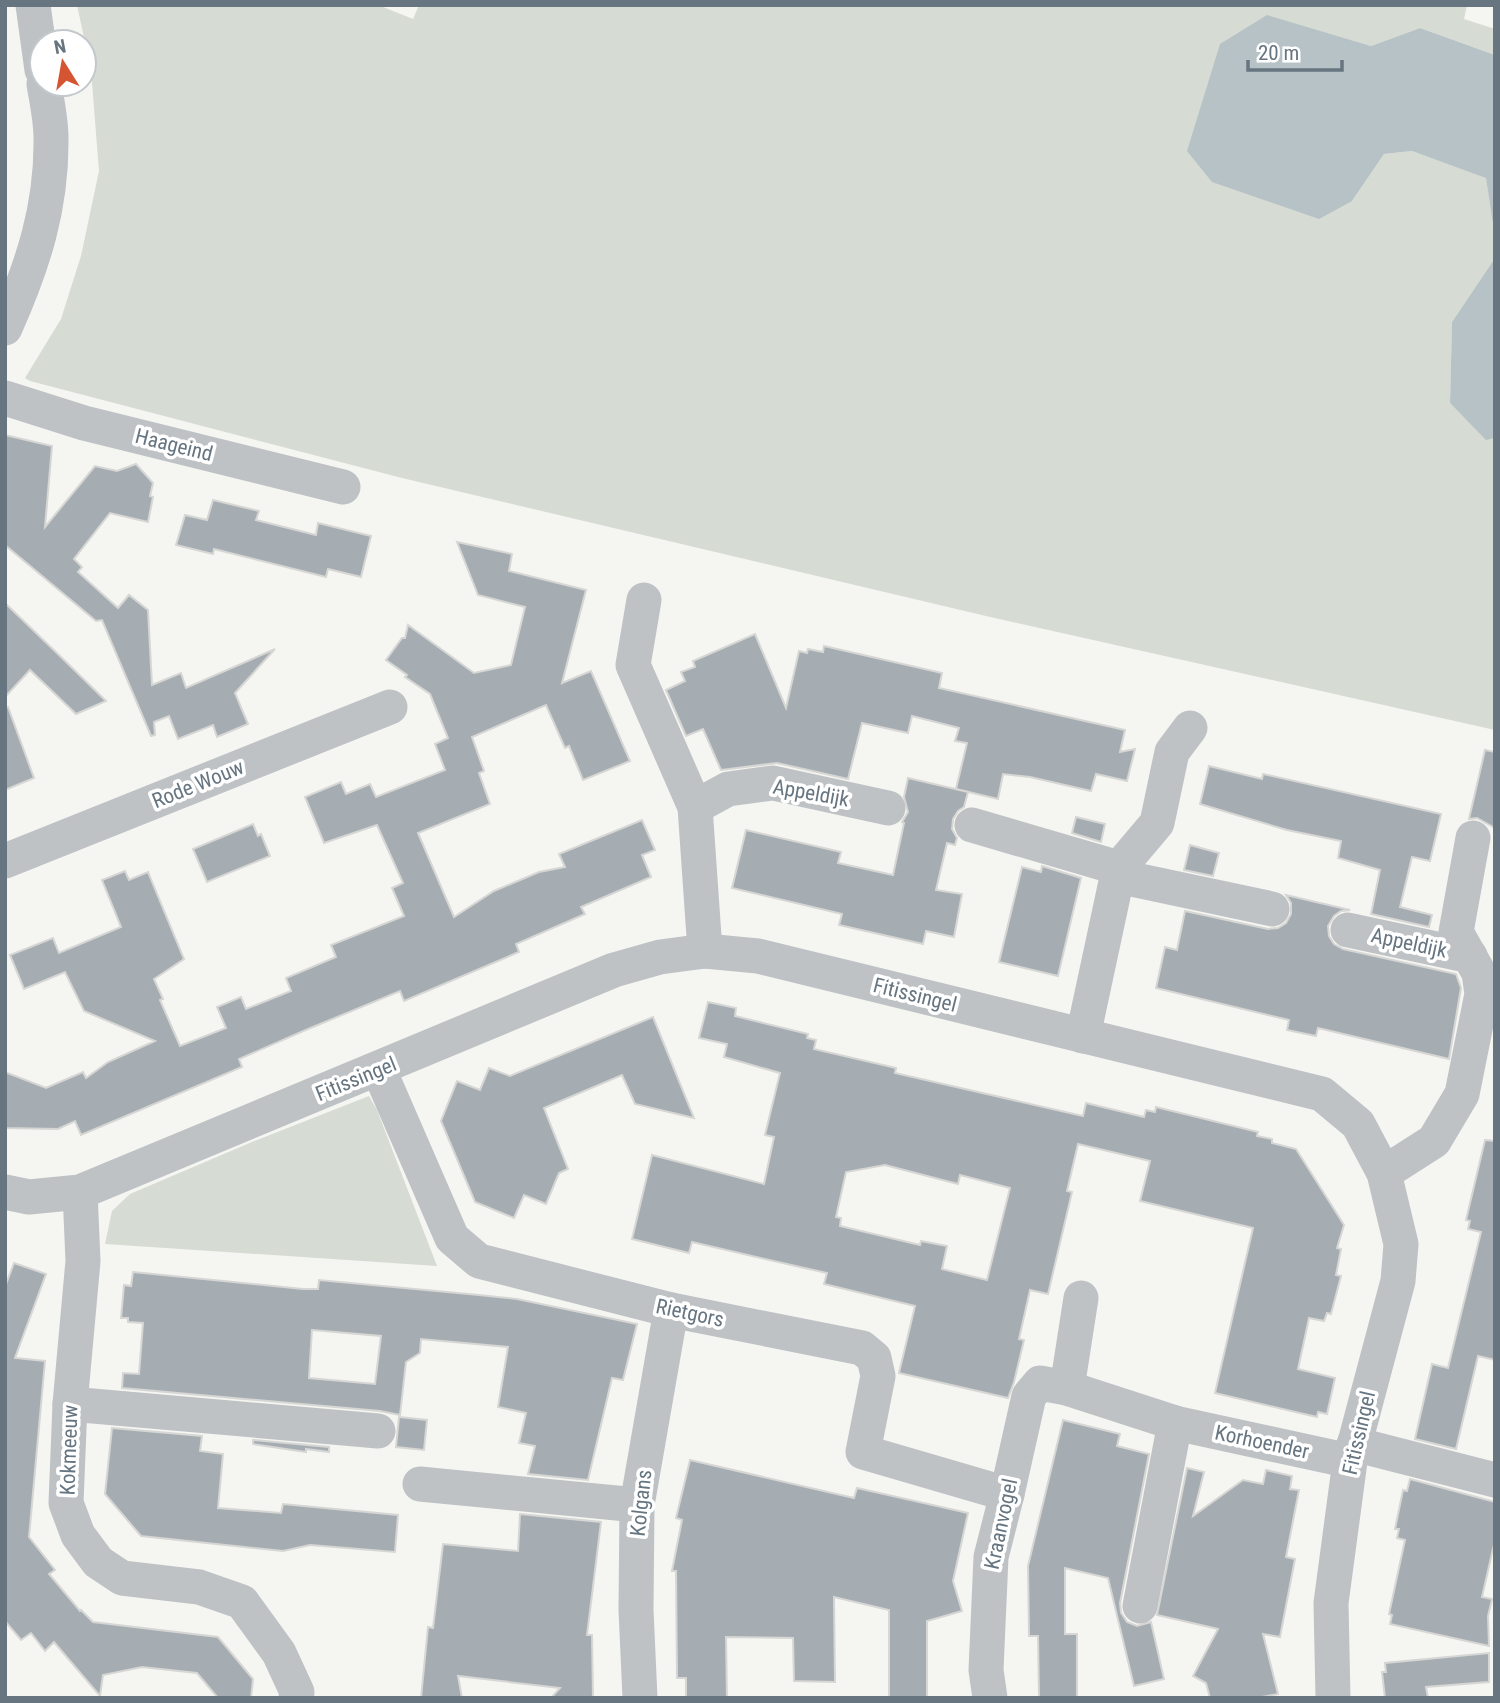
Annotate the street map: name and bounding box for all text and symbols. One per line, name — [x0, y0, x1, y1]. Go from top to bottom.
north arrow — [28, 28, 98, 98]
scale bar — [1248, 28, 1342, 72]
text: N — [52, 34, 68, 59]
text: 20 m — [1258, 41, 1299, 65]
street label: Haageind — [133, 424, 215, 466]
street label: Rode Wouw — [149, 755, 248, 813]
street label: Appeldijk — [771, 775, 851, 812]
street label: Appeldijk — [1369, 923, 1450, 963]
street label: Fitissingel — [871, 973, 959, 1017]
street label: Fitissingel — [312, 1052, 400, 1106]
street label: Rietgors — [654, 1294, 726, 1332]
street label: Fitissingel — [1338, 1389, 1380, 1477]
street label: Kokmeeuw — [55, 1404, 83, 1496]
street label: Korhoender — [1213, 1420, 1311, 1464]
street label: Kolgans — [626, 1469, 656, 1537]
street label: Kraanvogel — [980, 1476, 1022, 1572]

